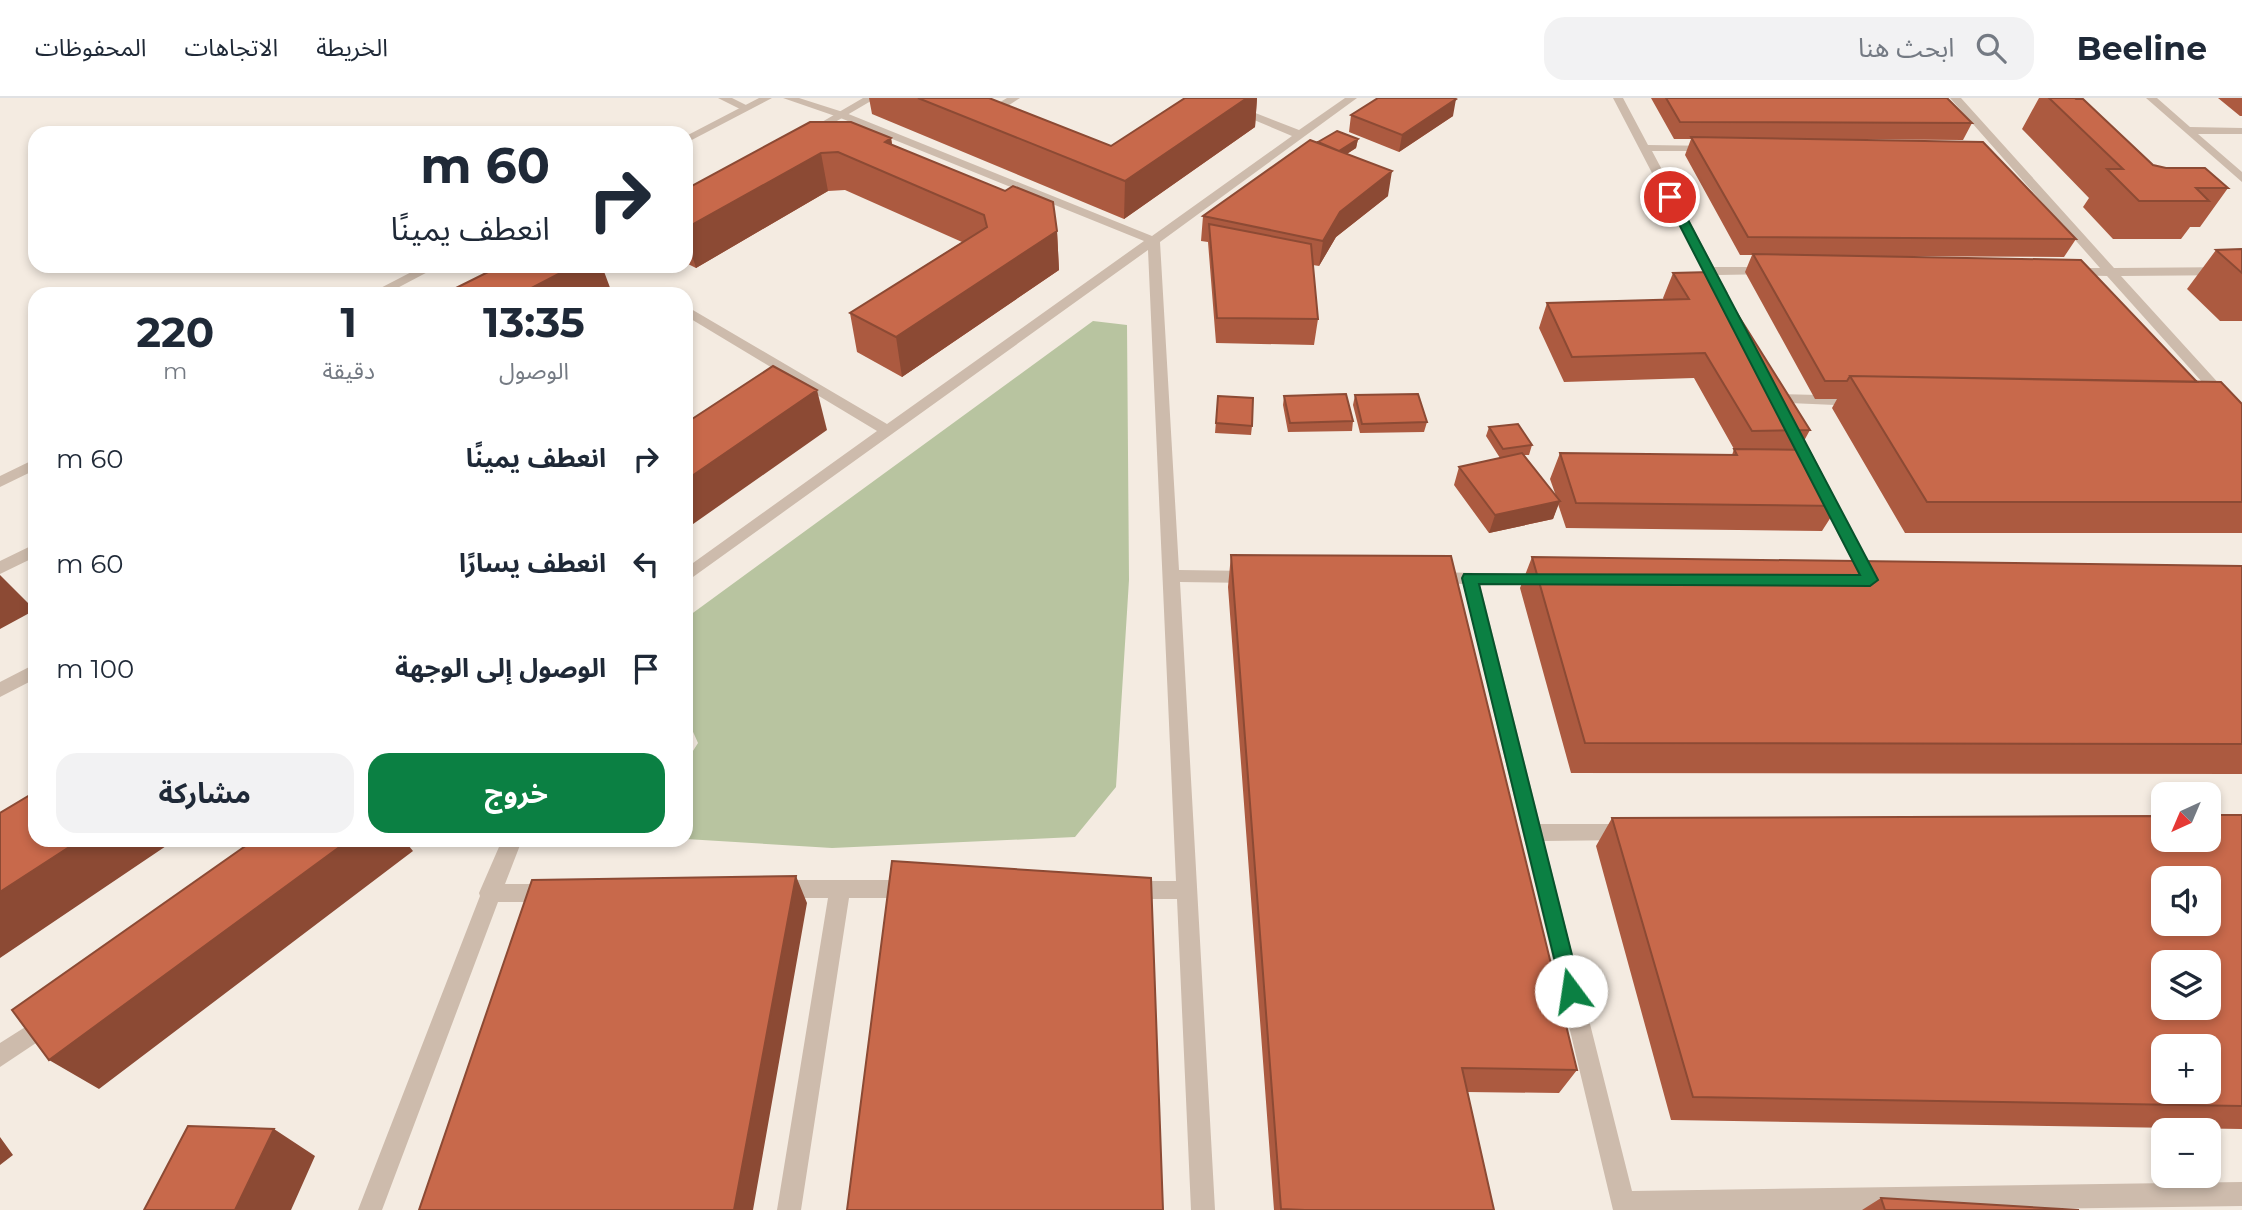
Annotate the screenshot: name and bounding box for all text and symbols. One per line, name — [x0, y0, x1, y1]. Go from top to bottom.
search box — [1544, 17, 2034, 80]
text: Beeline — [2076, 28, 2207, 68]
icon: search — [1972, 29, 2010, 67]
text: ابحث هنا — [1858, 32, 1954, 64]
text: المحفوظات — [35, 33, 146, 62]
text: الاتجاهات — [184, 33, 278, 62]
text: الخريطة — [316, 33, 388, 62]
text: 60 m — [420, 136, 550, 195]
icon: right — [574, 154, 665, 245]
pin — [1640, 167, 1700, 227]
icon: arrive — [1651, 178, 1689, 216]
text: انعطف يمينًا — [391, 209, 550, 248]
text: 1 — [340, 296, 357, 348]
text: 13:35 — [483, 296, 585, 348]
text: 220 — [136, 306, 214, 358]
text: m — [163, 357, 187, 385]
text: دقيقة — [322, 357, 375, 385]
text: الوصول — [499, 357, 569, 385]
icon: right — [627, 440, 665, 478]
text: انعطف يمينًا — [466, 442, 606, 474]
text: 60 m — [56, 443, 123, 475]
icon: left — [627, 545, 665, 583]
text: انعطف يسارًا — [459, 547, 606, 579]
text: 60 m — [56, 548, 123, 580]
icon: arrive — [627, 650, 665, 688]
text: الوصول إلى الوجهة — [395, 652, 606, 684]
text: 100 m — [56, 653, 134, 685]
button: مشاركة — [56, 753, 354, 833]
button: خروج — [368, 753, 665, 833]
north arrow — [2151, 782, 2221, 852]
map controls — [2151, 782, 2221, 1188]
button: sound — [2151, 866, 2221, 936]
button: layers — [2151, 950, 2221, 1020]
position arrow — [1534, 954, 1608, 1028]
button: + — [2151, 1034, 2221, 1104]
button: − — [2151, 1118, 2221, 1188]

